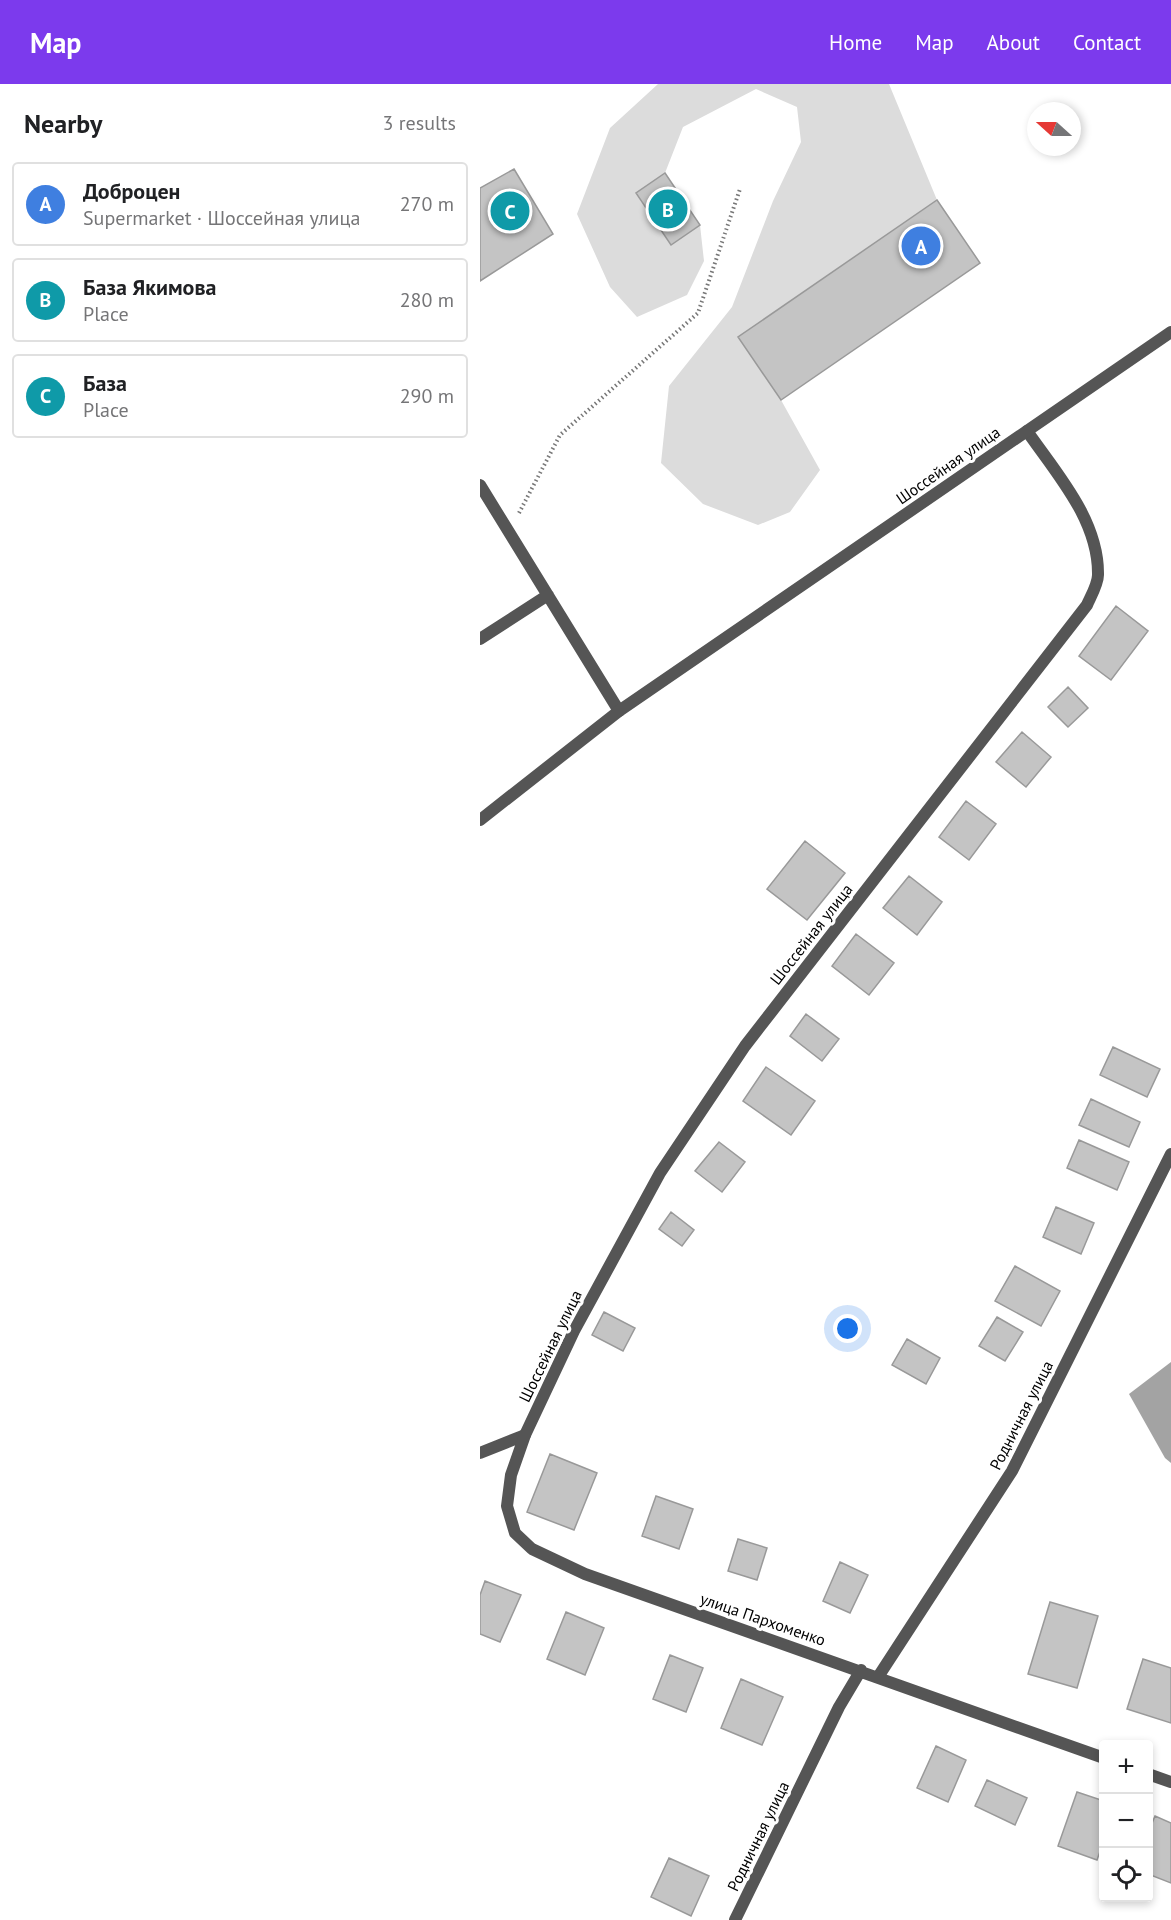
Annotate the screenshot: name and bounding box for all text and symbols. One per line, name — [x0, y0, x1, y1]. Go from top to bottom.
text: Map — [30, 24, 81, 61]
text: Home — [829, 29, 882, 56]
text: Map — [915, 29, 954, 56]
text: About — [987, 29, 1040, 56]
text: Contact — [1073, 29, 1141, 56]
north arrow — [1027, 102, 1081, 156]
text: Nearby — [24, 107, 102, 140]
text: 3 results — [383, 110, 456, 136]
text: Доброцен — [83, 177, 180, 205]
pin: B — [648, 186, 687, 232]
pin: C — [490, 188, 530, 234]
text: A — [39, 191, 52, 217]
text: 270 m — [400, 191, 454, 217]
text: Supermarket · Шоссейная улица — [83, 205, 360, 231]
pin: A — [902, 224, 940, 268]
text: База Якимова — [83, 273, 216, 301]
text: B — [40, 287, 51, 313]
text: 280 m — [400, 287, 454, 313]
text: Place — [83, 301, 129, 327]
text: База — [83, 369, 127, 397]
text: C — [40, 383, 51, 409]
text: 290 m — [400, 383, 454, 409]
text: Place — [83, 397, 129, 423]
street label: Шоссейная улица — [892, 422, 1004, 508]
street label: Шоссейная улица — [765, 880, 857, 988]
street label: Шоссейная улица — [514, 1287, 586, 1405]
your location — [833, 1314, 862, 1343]
street label: Родничная улица — [985, 1357, 1057, 1473]
street label: улица Пархоменко — [698, 1588, 828, 1650]
map controls — [1099, 1740, 1153, 1902]
button: + — [1099, 1740, 1153, 1794]
street label: Родничная улица — [723, 1778, 793, 1894]
button: − — [1099, 1794, 1153, 1848]
button: locate — [1099, 1848, 1153, 1902]

